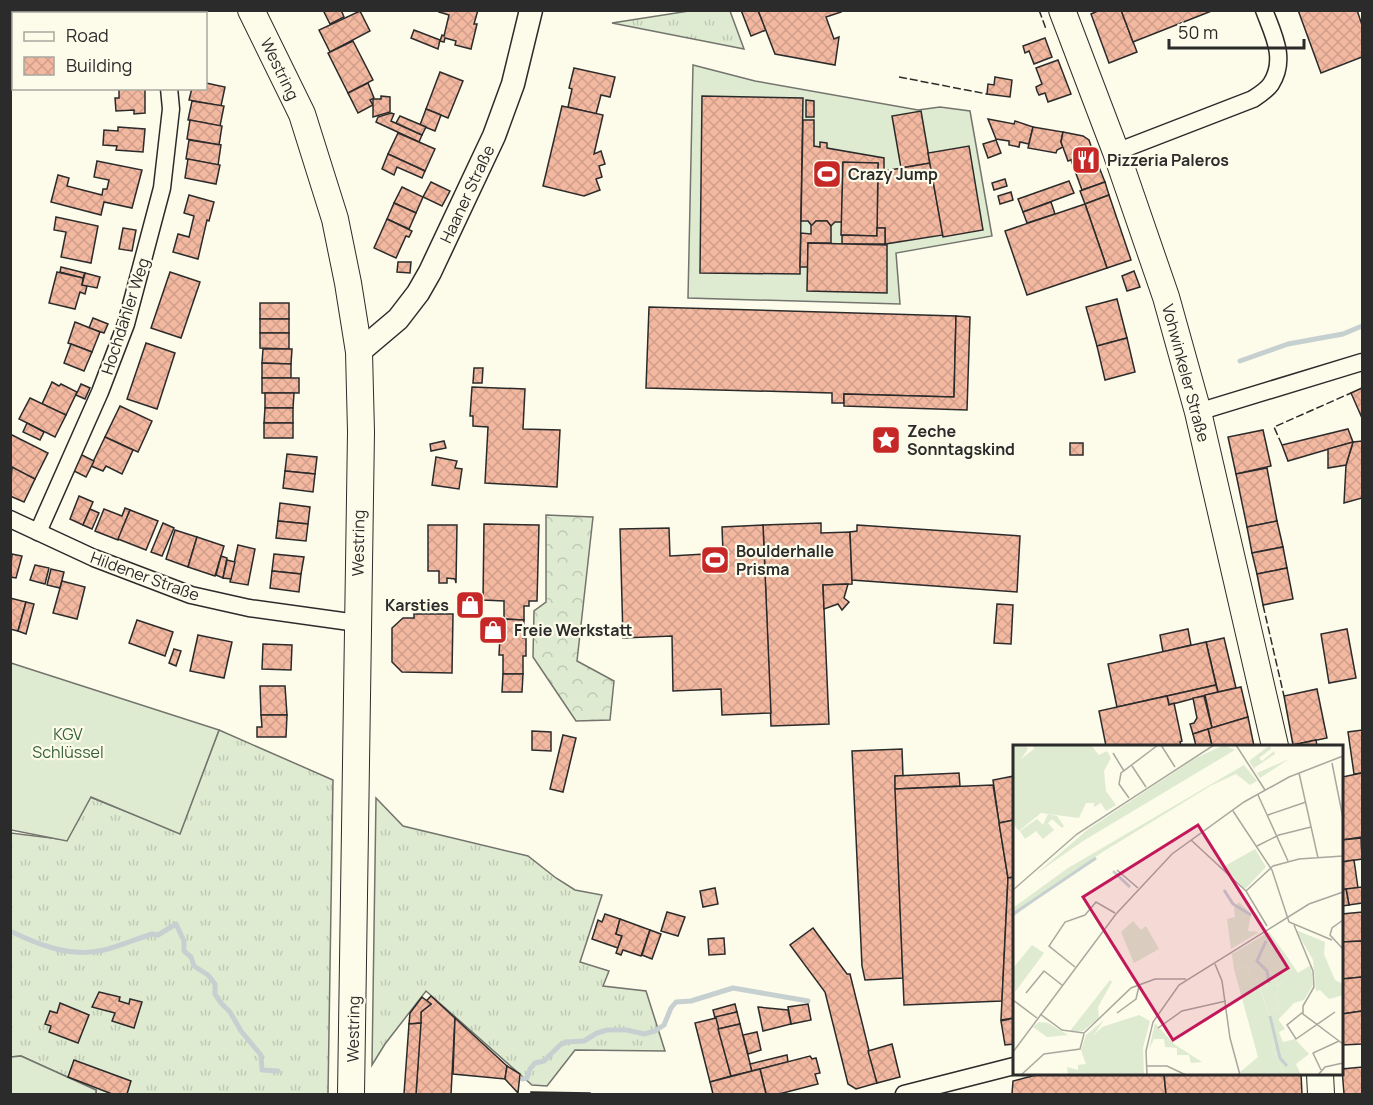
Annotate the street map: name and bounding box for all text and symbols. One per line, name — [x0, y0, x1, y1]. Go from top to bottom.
legend — [12, 12, 207, 90]
scale bar — [1169, 12, 1304, 50]
text: 50 m — [1178, 20, 1218, 44]
text: Road — [66, 23, 109, 47]
street label: Westring — [256, 34, 304, 104]
text: Building — [66, 53, 132, 77]
street label: Haaner Straße — [435, 141, 499, 247]
restaurant icon: Pizzeria Paleros — [1070, 144, 1102, 176]
place label: Pizzeria Paleros — [1107, 149, 1229, 171]
sports icon: Crazy Jump — [811, 158, 843, 190]
place label: Crazy Jump — [848, 163, 938, 185]
street label: Hochdahler Weg — [96, 255, 154, 377]
street label: Vohwinkeler Straße — [1157, 302, 1215, 444]
place label: Zeche Sonntagskind — [907, 420, 1015, 460]
place icon: Zeche Sonntagskind — [870, 424, 902, 456]
street label: Westring — [346, 509, 370, 577]
place label: Boulderhalle Prisma — [736, 540, 835, 580]
sports icon: Boulderhalle Prisma — [699, 544, 731, 576]
street label: Hildener Straße — [88, 546, 202, 606]
shop icon: Karsties — [454, 589, 486, 621]
place label: Karsties — [385, 594, 449, 616]
shop icon: Freie Werkstatt — [477, 614, 509, 646]
place label: Freie Werkstatt — [514, 619, 632, 641]
park label: KGV Schlüssel — [32, 723, 104, 763]
inset map — [1013, 745, 1343, 1075]
street label: Westring — [341, 995, 365, 1063]

